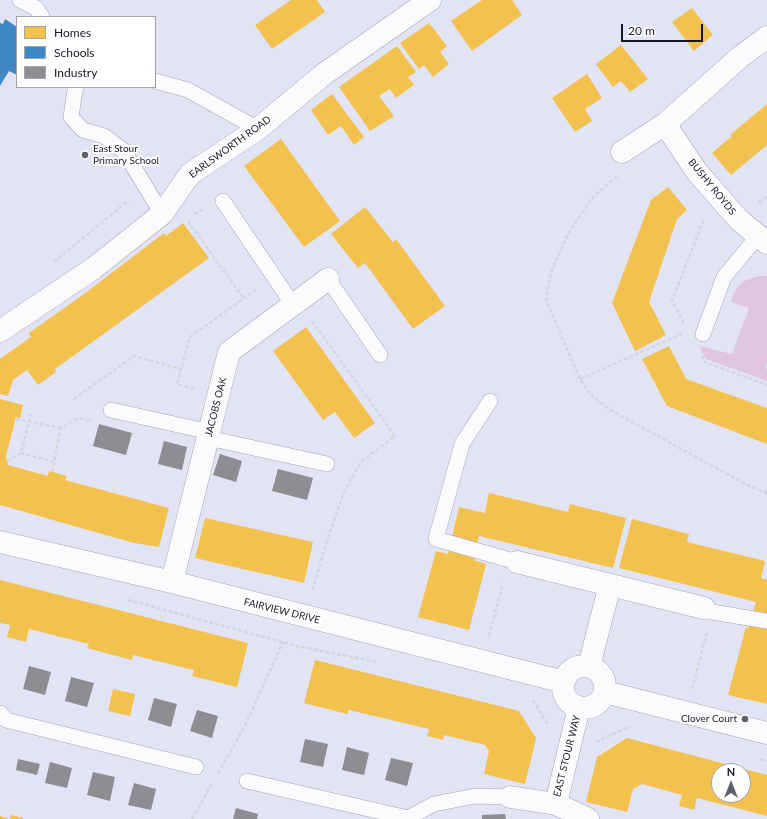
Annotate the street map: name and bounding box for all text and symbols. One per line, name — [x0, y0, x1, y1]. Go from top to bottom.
legend — [16, 16, 156, 88]
scale bar — [623, 16, 705, 42]
text: 20 m — [628, 23, 655, 38]
text: Homes — [54, 25, 91, 40]
text: Schools — [54, 45, 95, 60]
text: Industry — [54, 65, 97, 80]
street label: EARLSWORTH ROAD — [187, 113, 273, 181]
place label: East Stour Primary School — [93, 143, 159, 166]
marker: East Stour Primary School — [80, 150, 90, 160]
street label: BUSHY ROYDS — [686, 157, 738, 217]
street label: JACOBS OAK — [203, 376, 229, 438]
street label: FAIRVIEW DRIVE — [243, 596, 321, 626]
place label: Clover Court — [681, 713, 737, 725]
street label: EAST STOUR WAY — [551, 714, 583, 798]
marker: Clover Court — [740, 714, 750, 724]
north arrow — [711, 763, 751, 803]
text: N — [727, 765, 735, 778]

